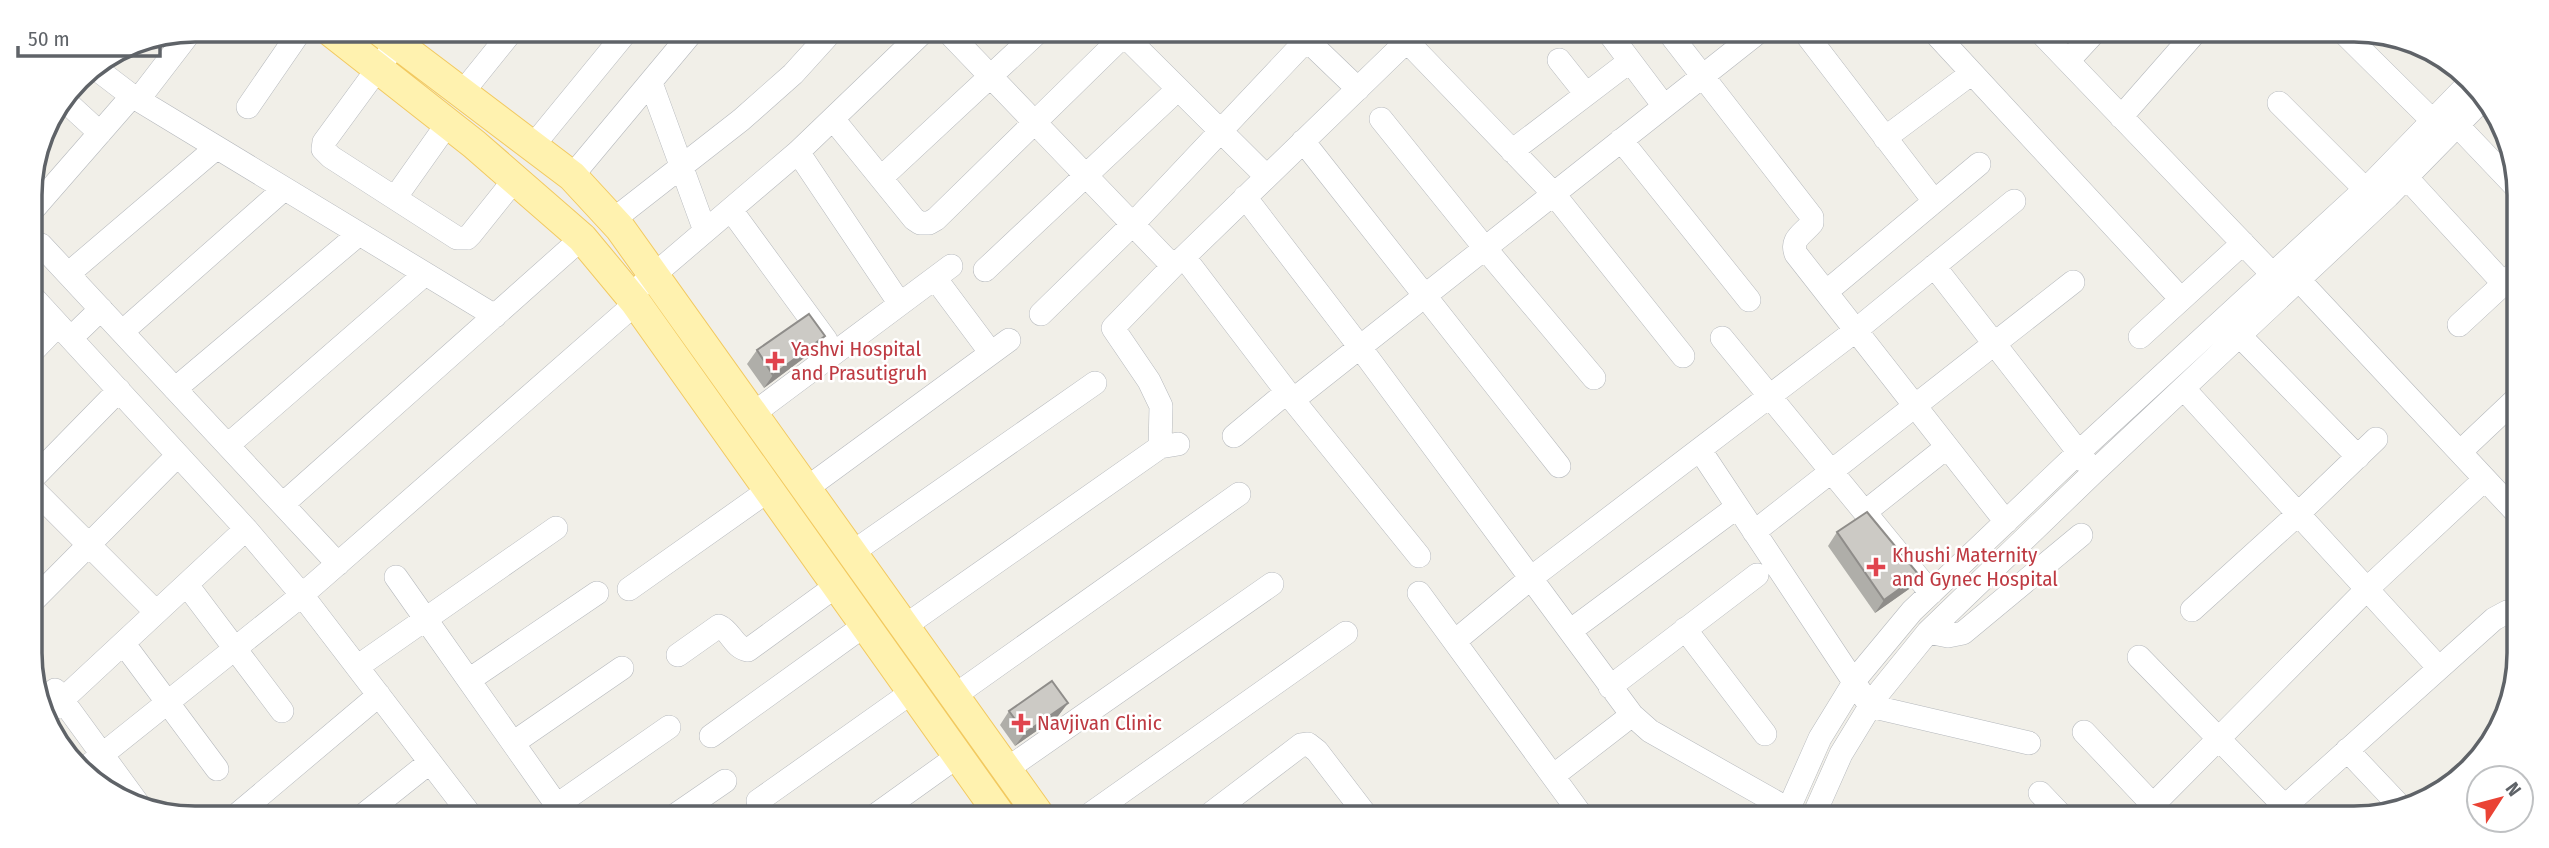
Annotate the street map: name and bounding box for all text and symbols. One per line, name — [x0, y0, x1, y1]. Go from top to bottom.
scale bar — [18, 14, 159, 58]
text: 50 m — [28, 26, 70, 52]
place label: Yashvi Hospital and Prasutigruh — [791, 336, 927, 386]
marker: Yashvi Hospital and Prasutigruh — [765, 351, 785, 371]
place label: Khushi Maternity and Gynec Hospital — [1892, 542, 2058, 592]
marker: Khushi Maternity and Gynec Hospital — [1866, 557, 1886, 577]
place label: Navjivan Clinic — [1037, 710, 1162, 736]
marker: Navjivan Clinic — [1011, 713, 1031, 733]
north arrow — [2465, 764, 2535, 834]
text: N — [2501, 778, 2526, 801]

